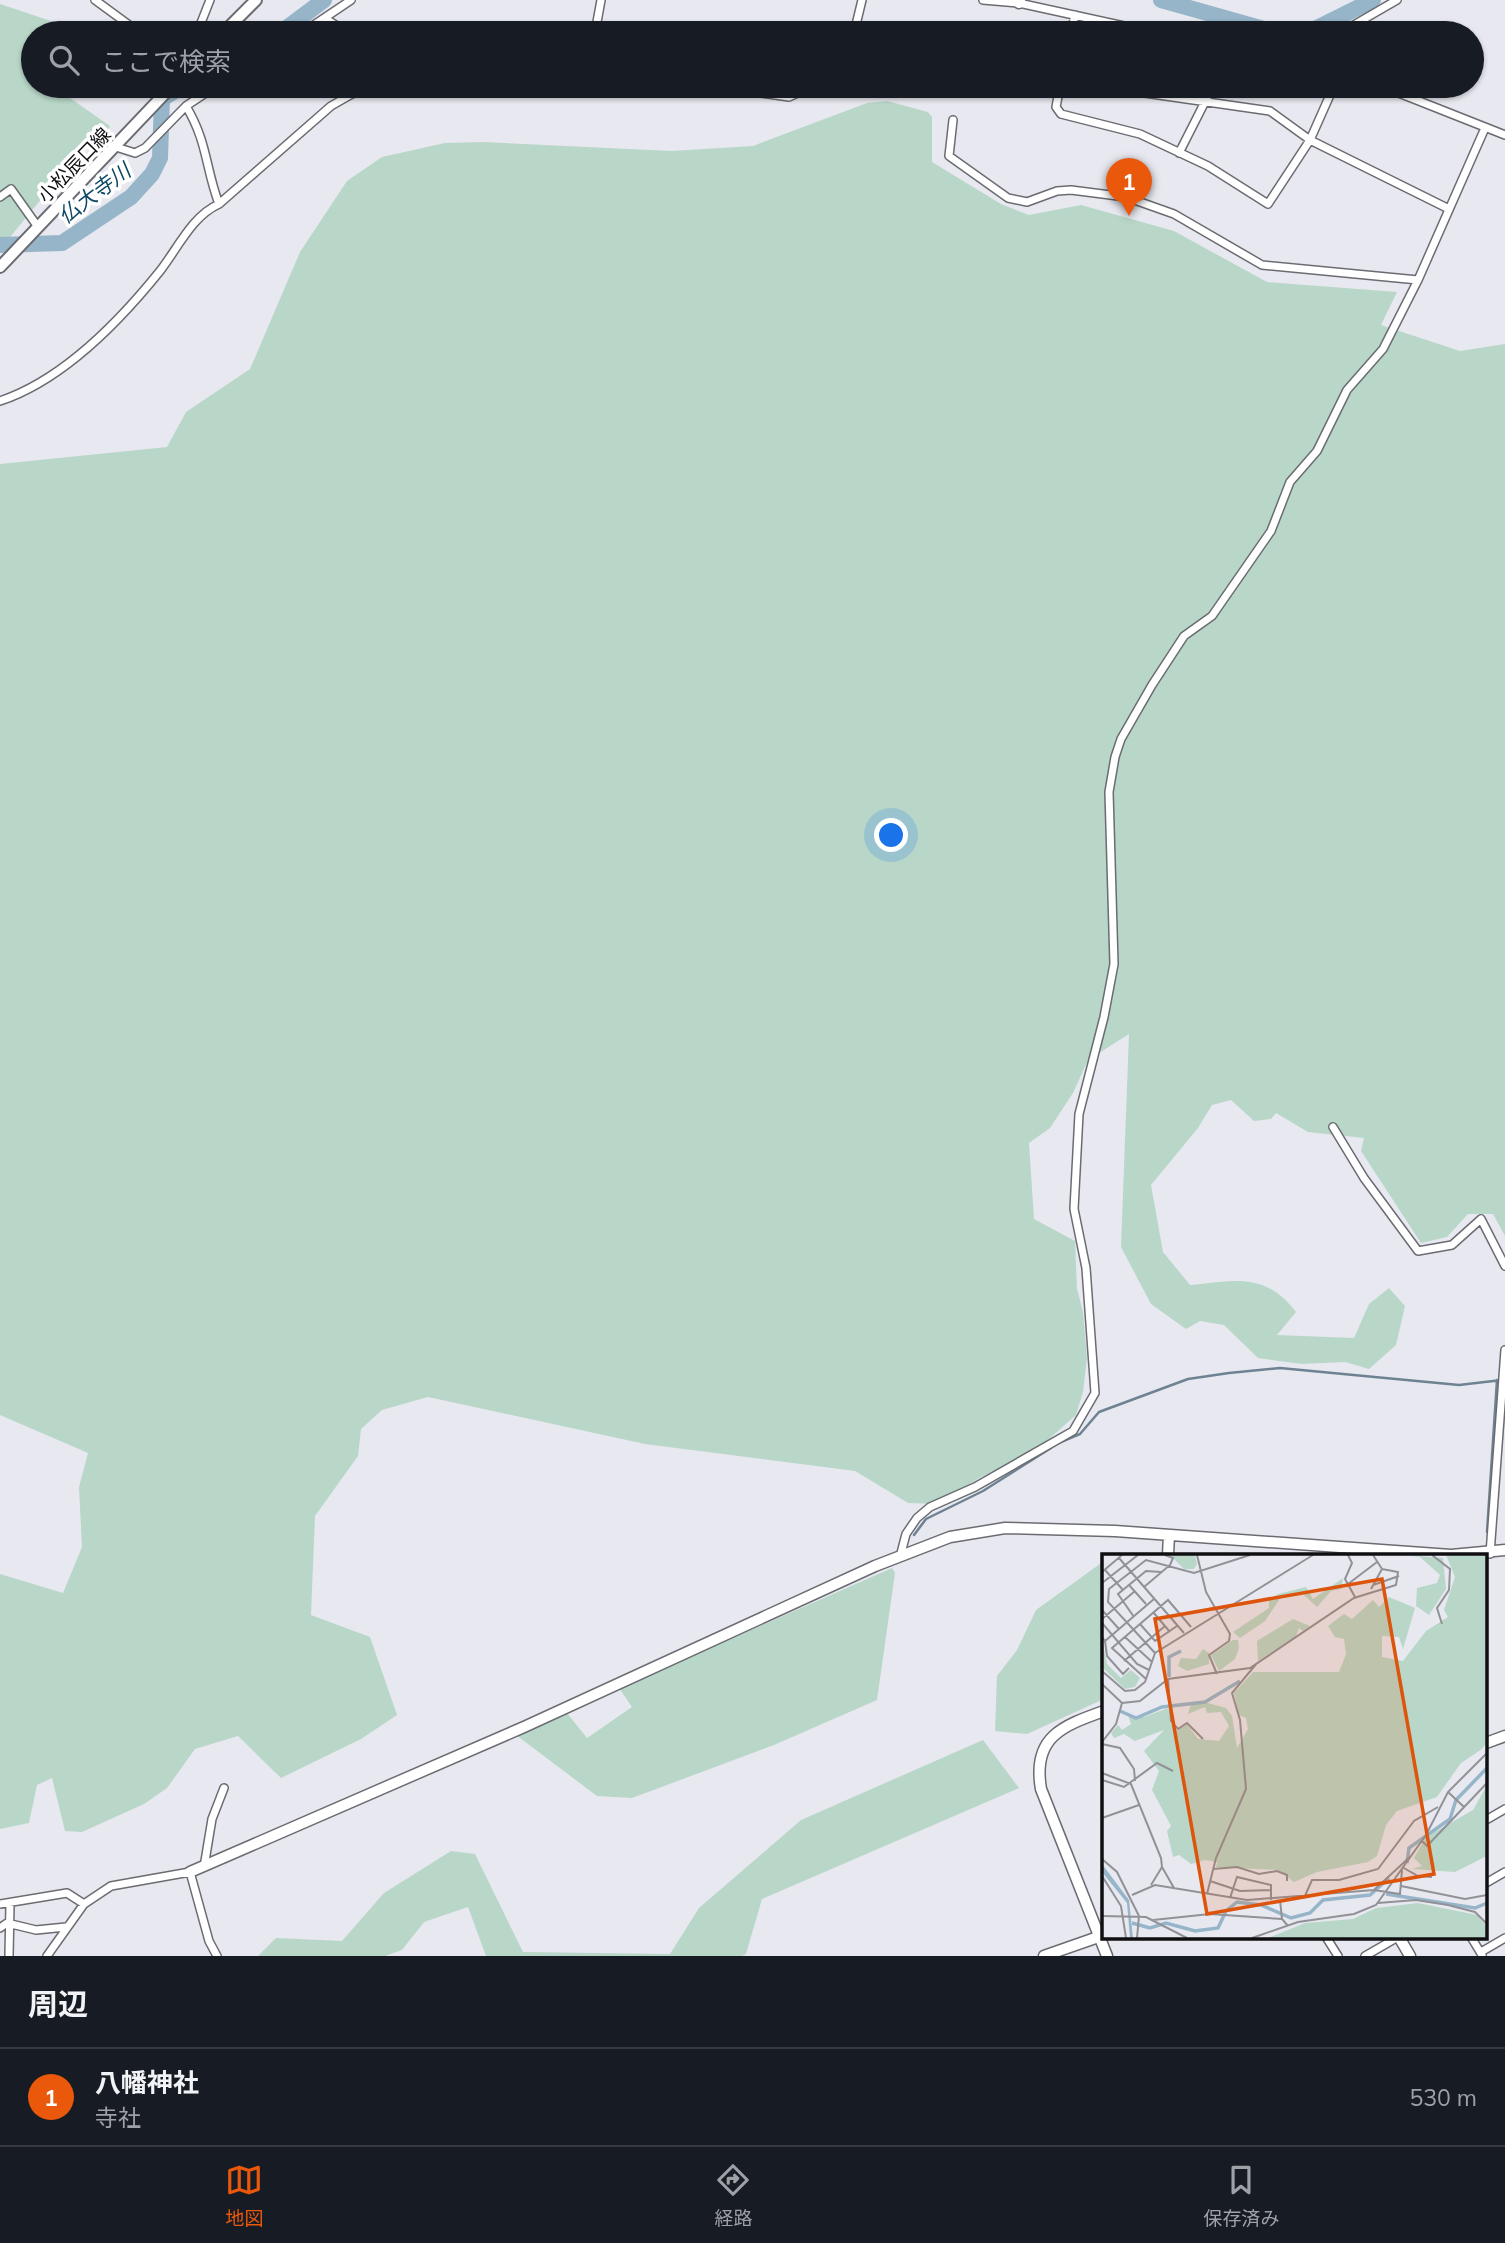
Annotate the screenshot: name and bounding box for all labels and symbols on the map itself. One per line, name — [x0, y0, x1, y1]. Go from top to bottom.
street label: 小松辰口線 — [32, 122, 116, 208]
water label: 仏大寺川 — [53, 156, 137, 229]
pin: 1 — [1106, 158, 1152, 216]
your location — [874, 818, 908, 852]
inset map — [1102, 1554, 1488, 1938]

